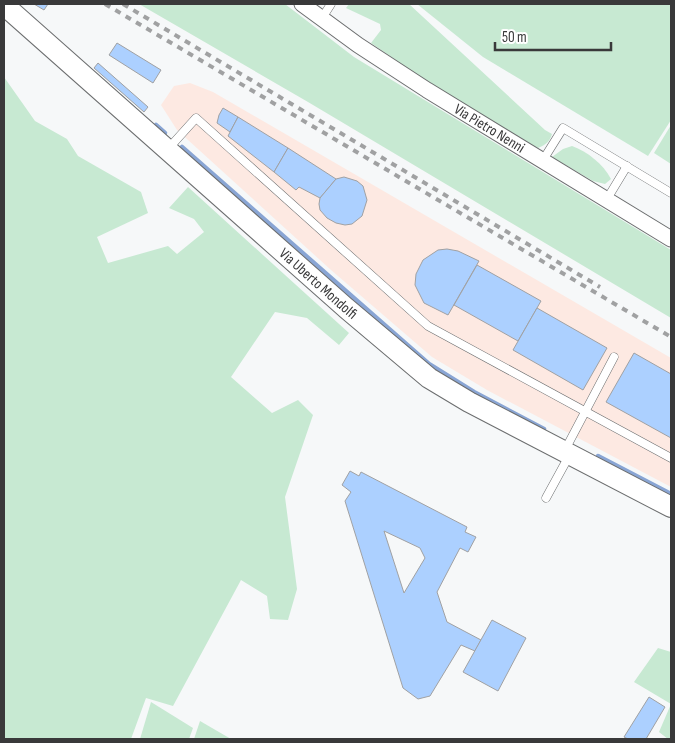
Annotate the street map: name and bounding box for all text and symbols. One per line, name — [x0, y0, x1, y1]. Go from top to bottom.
scale bar — [495, 20, 611, 52]
text: 50 m — [502, 28, 527, 47]
street label: Via Pietro Nenni — [451, 99, 529, 157]
street label: Via Uberto Mondolfi — [275, 244, 362, 323]

